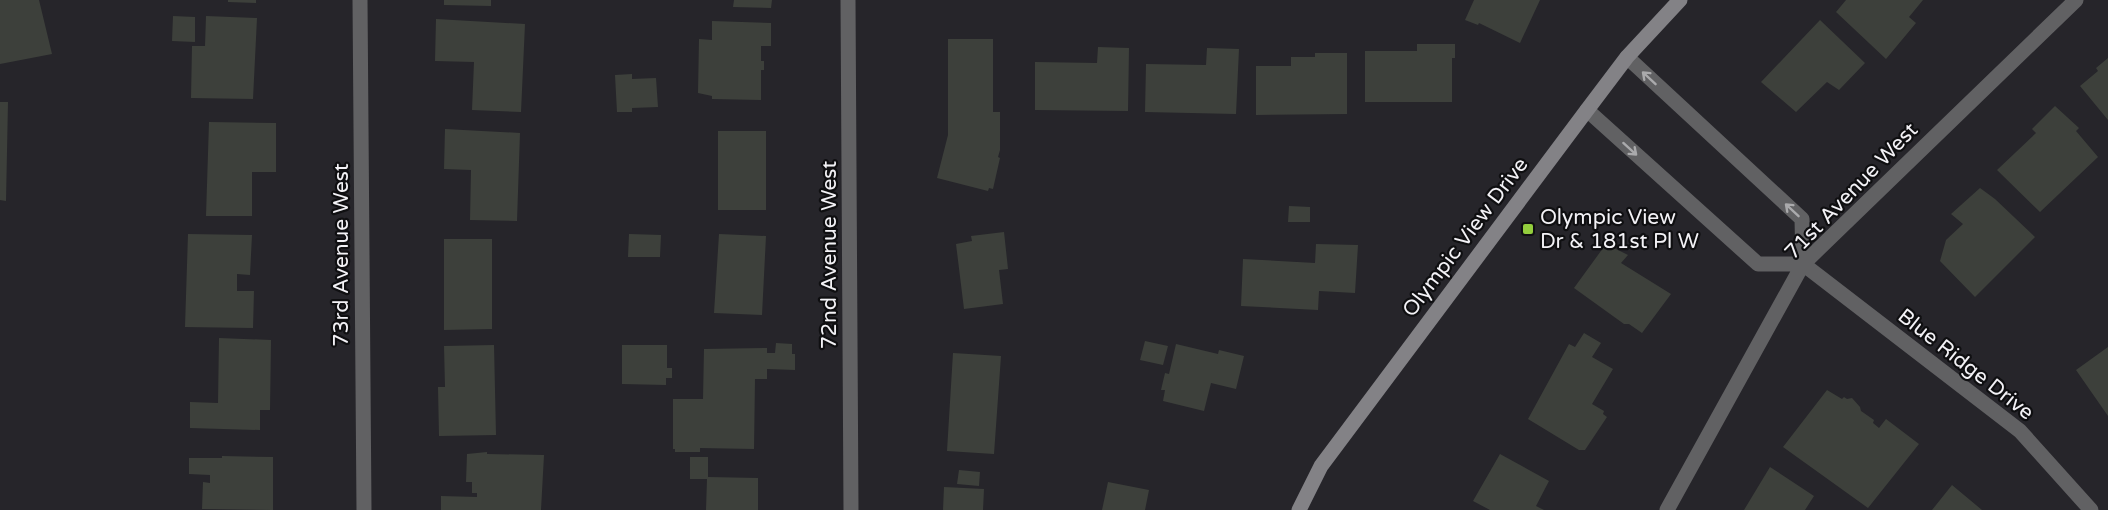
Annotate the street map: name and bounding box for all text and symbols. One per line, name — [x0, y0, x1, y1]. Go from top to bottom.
one-way arrow — [1641, 70, 1656, 85]
street label: 71st Avenue West — [1780, 118, 1923, 265]
one-way arrow — [1622, 142, 1637, 156]
street label: Olympic View Drive — [1397, 153, 1534, 322]
street label: 72nd Avenue West — [817, 161, 842, 349]
street label: 73rd Avenue West — [329, 163, 354, 347]
one-way arrow — [1784, 203, 1799, 217]
place label: Olympic View Dr & 181st Pl W — [1540, 205, 1699, 254]
marker: Olympic View Dr & 181st Pl W — [1521, 222, 1535, 236]
street label: Blue Ridge Drive — [1893, 304, 2039, 425]

